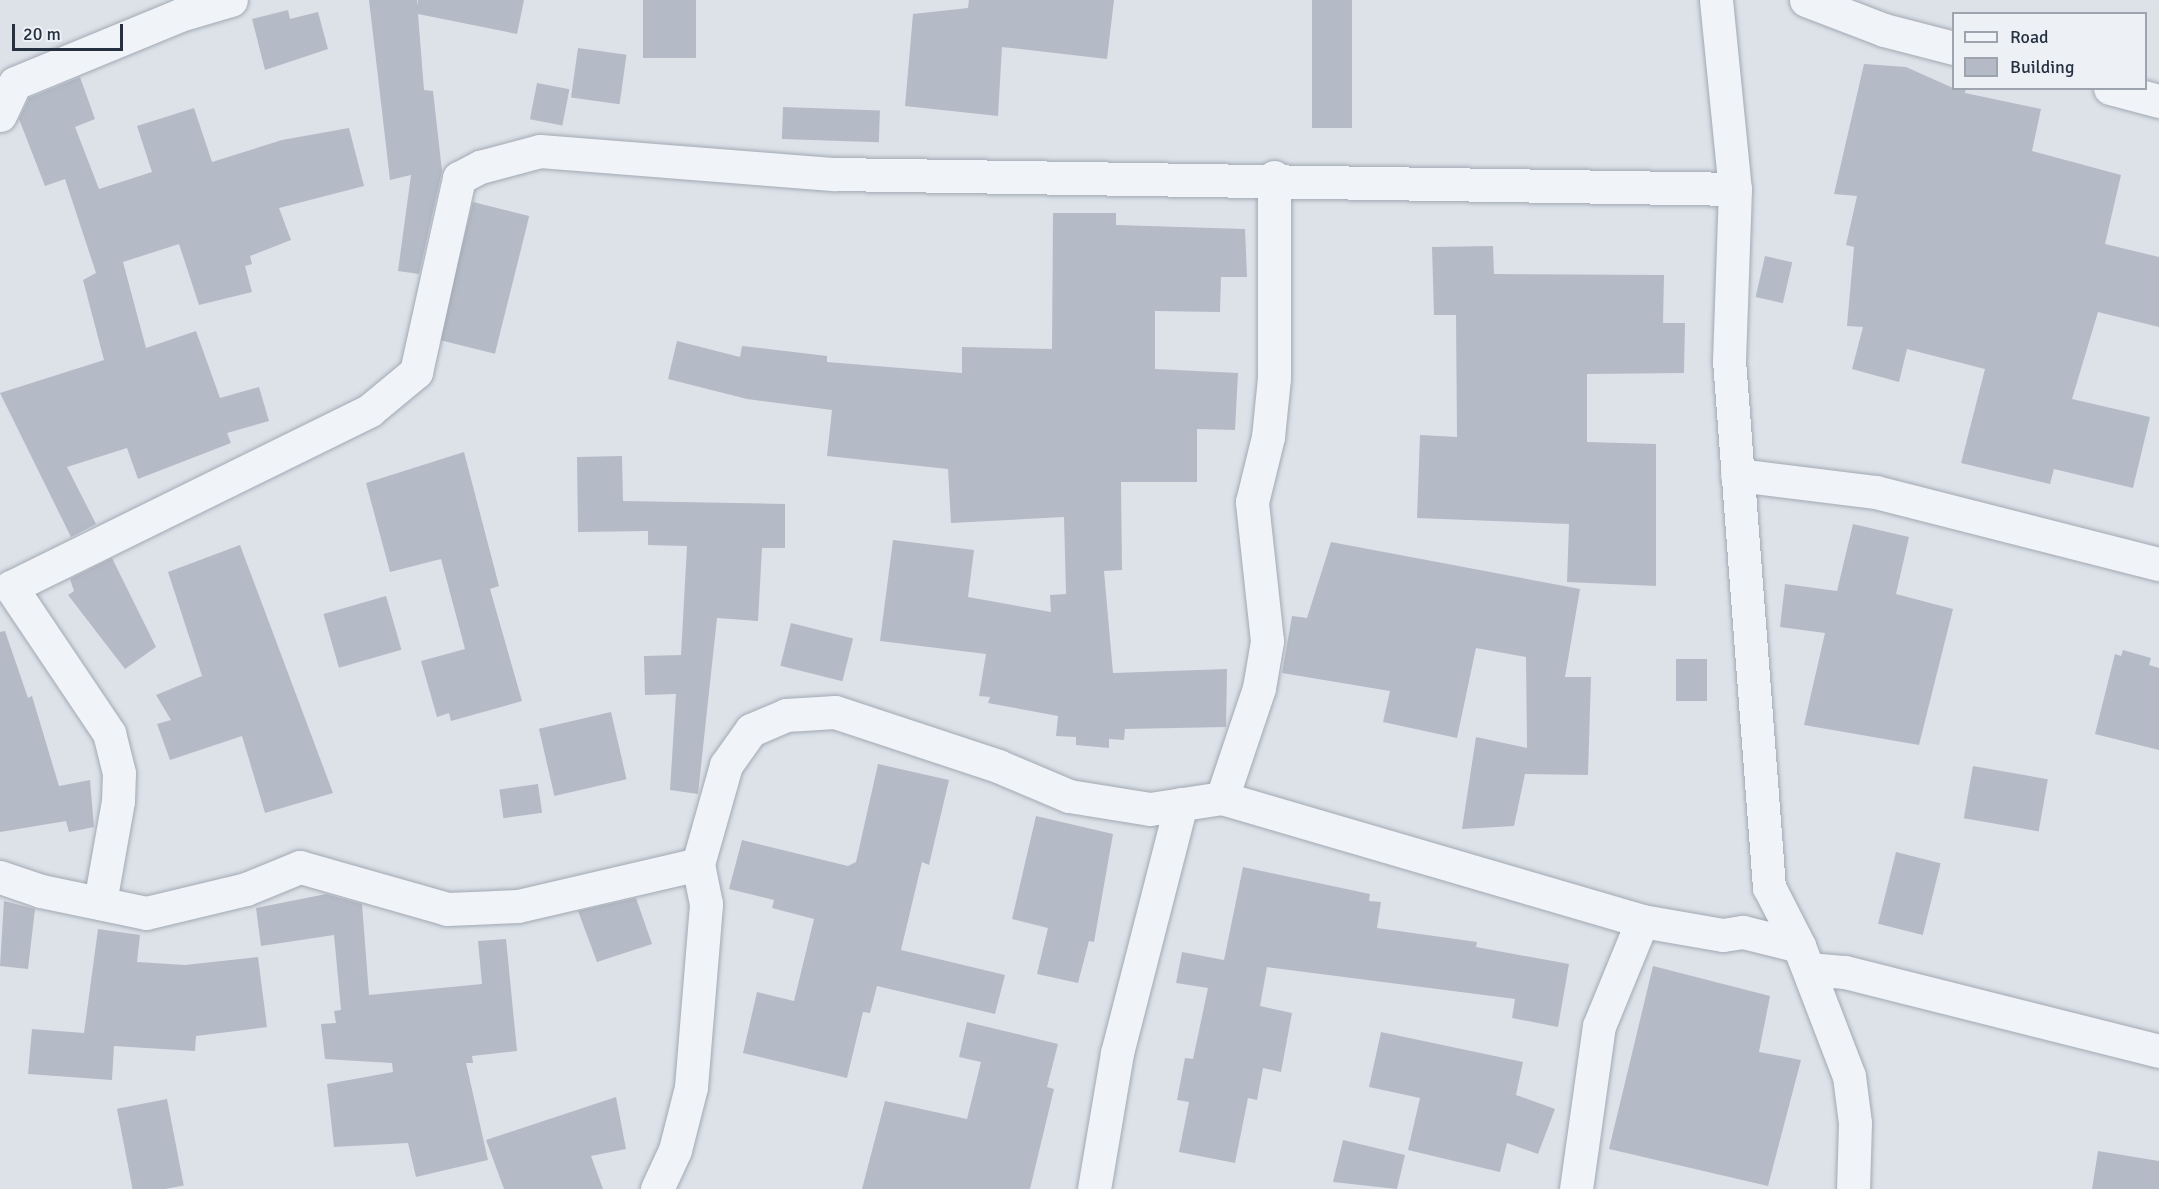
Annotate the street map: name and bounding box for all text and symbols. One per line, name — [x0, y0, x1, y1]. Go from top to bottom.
scale bar — [15, 12, 126, 50]
legend — [1952, 12, 2147, 90]
text: 20 m — [23, 23, 61, 45]
text: Road — [2010, 26, 2049, 48]
text: Building — [2010, 56, 2074, 78]

